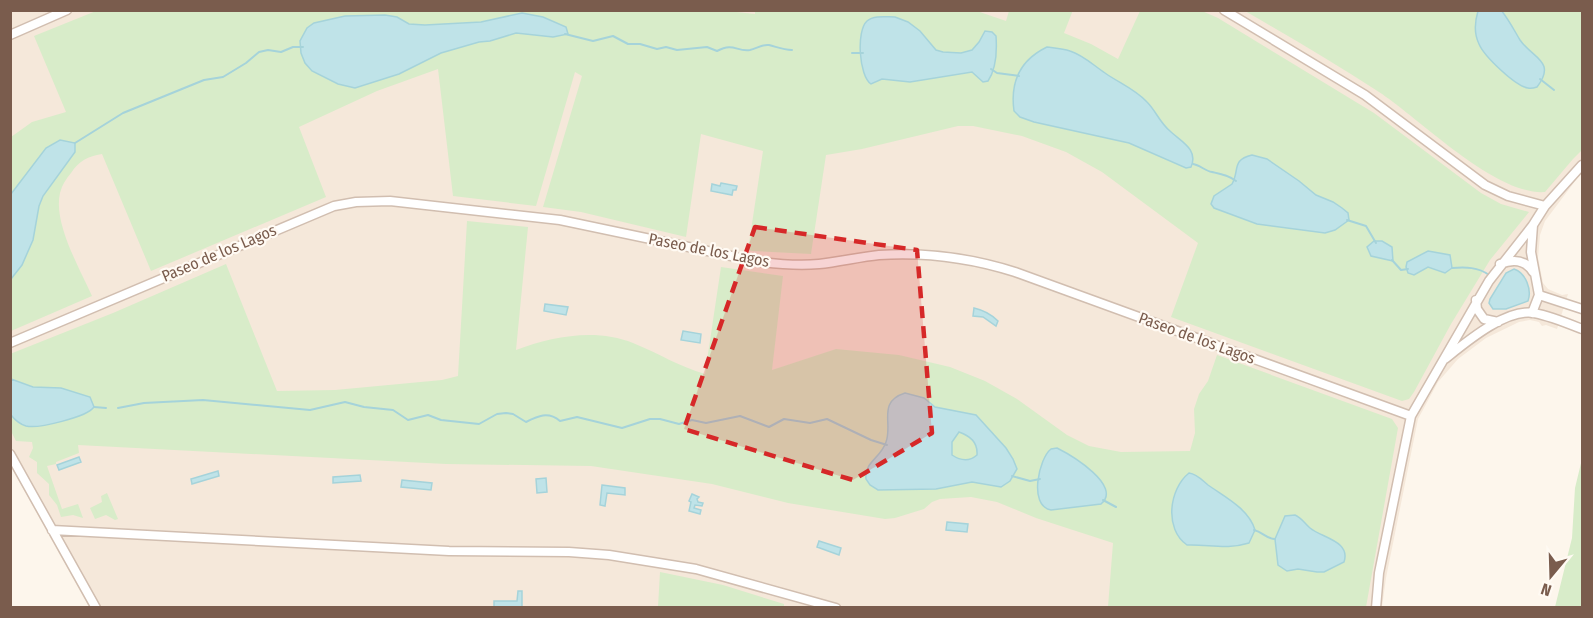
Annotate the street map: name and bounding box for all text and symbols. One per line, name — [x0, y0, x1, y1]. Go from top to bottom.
street label: Paseo de los Lagos — [159, 220, 279, 286]
street label: Paseo de los Lagos — [647, 229, 771, 271]
street label: Paseo de los Lagos — [1136, 308, 1258, 368]
north arrow — [1521, 546, 1581, 606]
text: N — [1539, 579, 1554, 600]

